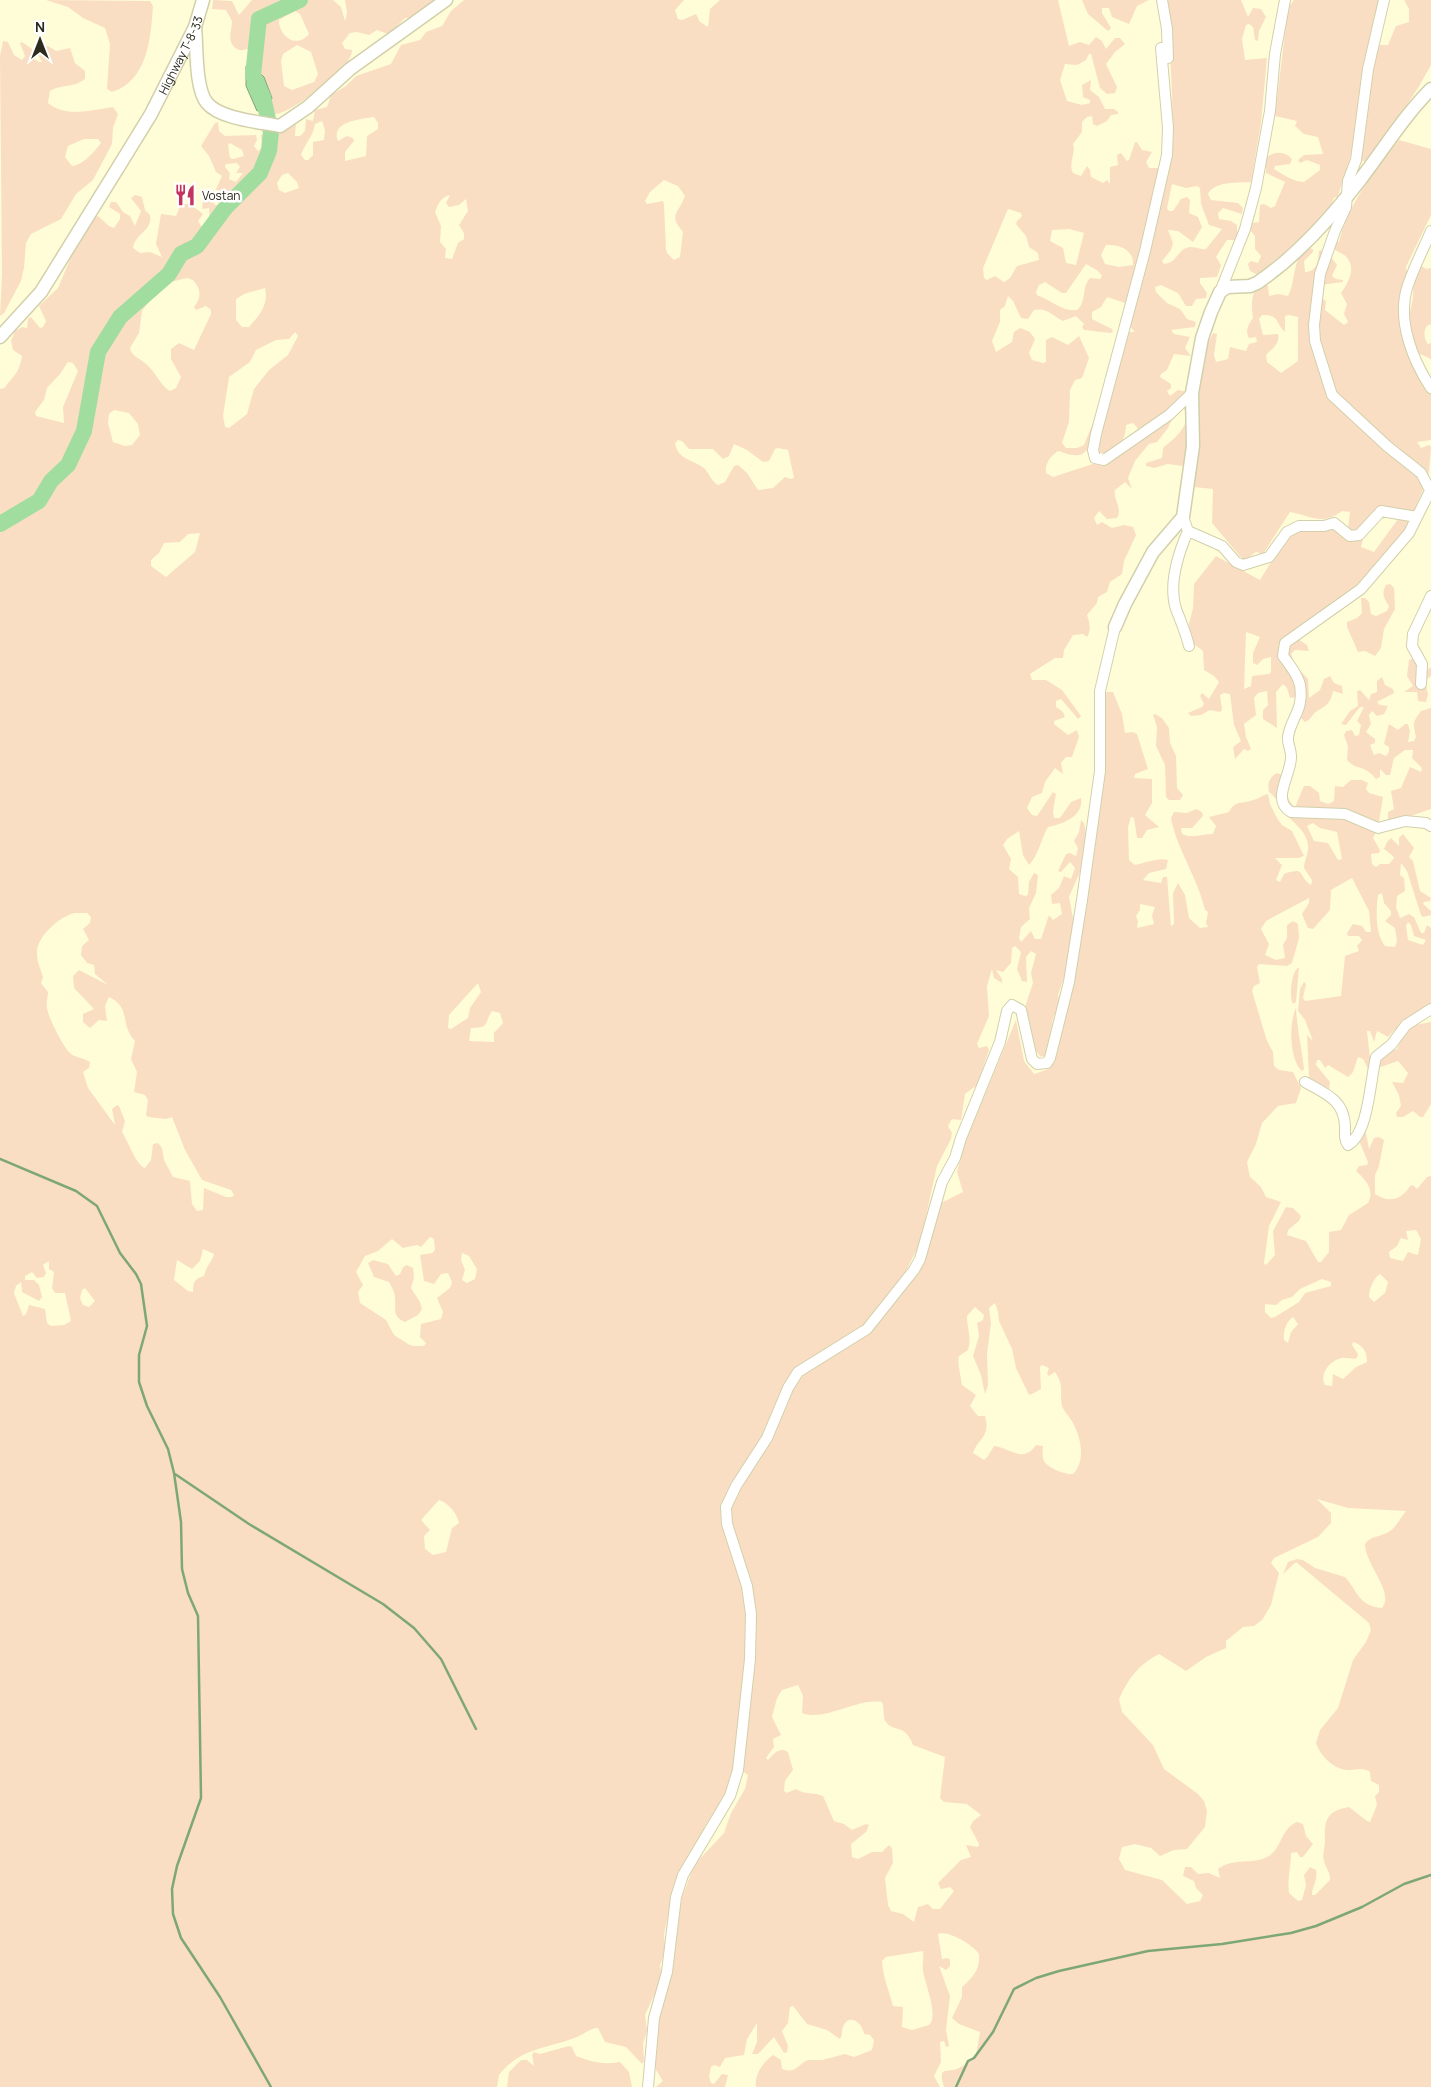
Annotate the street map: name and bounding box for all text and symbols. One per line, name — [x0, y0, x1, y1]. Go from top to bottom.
street label: Highway T-8-33 — [154, 14, 206, 97]
north arrow — [15, 15, 65, 65]
text: N — [35, 17, 45, 36]
restaurant icon: Vostan — [172, 182, 198, 208]
place label: Vostan — [202, 187, 240, 204]

